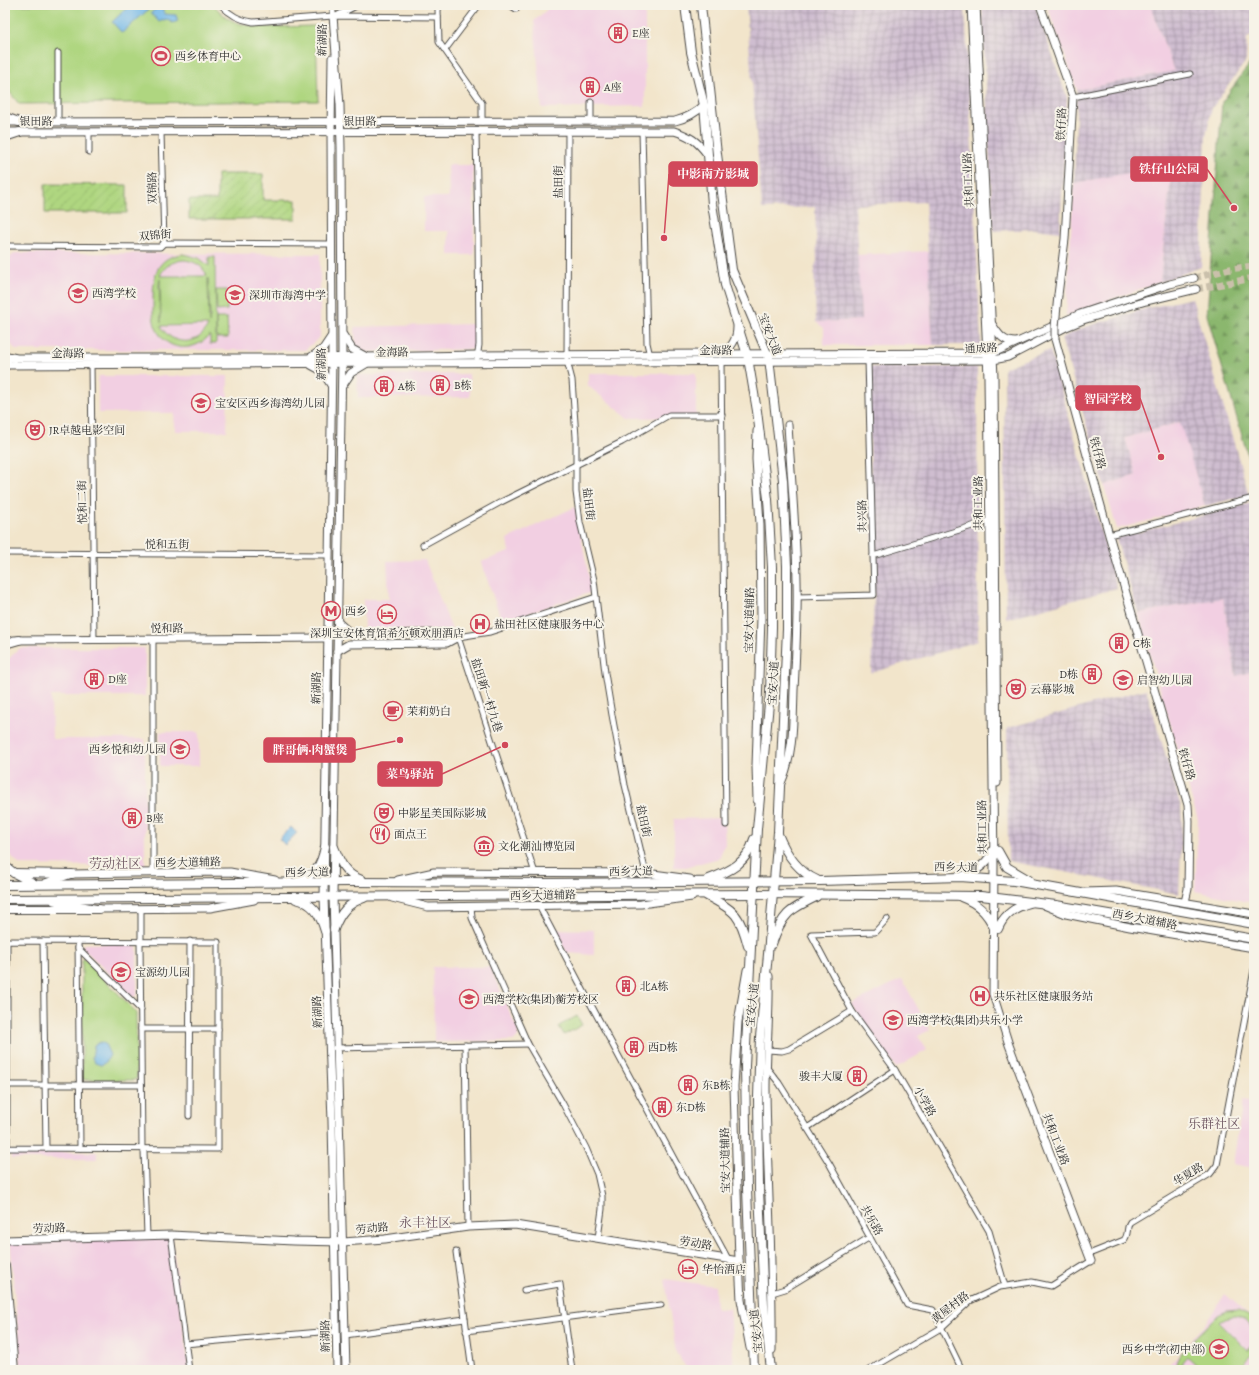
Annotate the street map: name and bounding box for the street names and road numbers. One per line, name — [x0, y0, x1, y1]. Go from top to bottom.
street label: 新湖路 — [315, 23, 330, 57]
street label: 铁仔路 — [1053, 107, 1070, 141]
street label: 银田路 — [20, 114, 53, 129]
street label: 银田路 — [344, 114, 377, 129]
street label: 共和工业路 — [960, 152, 977, 208]
street label: 盐田街 — [551, 166, 566, 199]
street label: 双锦路 — [145, 171, 160, 205]
street label: 双锦街 — [138, 227, 172, 244]
street label: 宝安大道 — [755, 311, 784, 357]
street label: 通成路 — [964, 340, 998, 357]
street label: 金海路 — [700, 343, 733, 358]
street label: 金海路 — [375, 345, 409, 360]
street label: 金海路 — [52, 346, 85, 361]
street label: 新湖路 — [314, 348, 329, 381]
street label: 铁仔路 — [1086, 435, 1109, 471]
street label: 共和工业路 — [971, 476, 986, 531]
street label: 悦和二街 — [75, 480, 90, 524]
street label: 盐田街 — [579, 487, 598, 521]
street label: 共兴路 — [855, 499, 870, 533]
street label: 悦和五街 — [145, 537, 189, 552]
street label: 宝安大道辅路 — [741, 587, 758, 653]
street label: 悦和路 — [151, 621, 184, 636]
street label: 盐田新一村九巷 — [467, 656, 506, 734]
street label: 宝安大道 — [765, 661, 782, 705]
street label: 新湖路 — [309, 671, 324, 705]
street label: 铁仔路 — [1175, 746, 1198, 782]
street label: 共和工业路 — [975, 799, 990, 855]
street label: 盐田街 — [632, 803, 655, 839]
street label: 西乡大道辅路 — [155, 854, 221, 871]
street label: 西乡大道 — [934, 860, 978, 875]
street label: 西乡大道 — [609, 864, 653, 879]
street label: 西乡大道 — [285, 865, 329, 880]
street label: 西乡大道辅路 — [510, 887, 576, 904]
street label: 西乡大道辅路 — [1111, 906, 1179, 933]
street label: 宝安大道 — [743, 982, 762, 1028]
street label: 新湖路 — [309, 995, 326, 1029]
street label: 小学路 — [910, 1083, 939, 1119]
street label: 共和工业路 — [1039, 1111, 1072, 1168]
street label: 宝安大道辅路 — [717, 1127, 734, 1193]
street label: 华夏路 — [1170, 1160, 1206, 1189]
street label: 共乐路 — [857, 1202, 886, 1238]
street label: 劳动路 — [355, 1219, 389, 1238]
street label: 劳动路 — [32, 1220, 66, 1237]
street label: 劳动路 — [678, 1234, 713, 1253]
street label: 黄屋村路 — [928, 1288, 972, 1327]
street label: 宝安大道 — [747, 1308, 766, 1354]
street label: 新湖路 — [318, 1319, 333, 1353]

